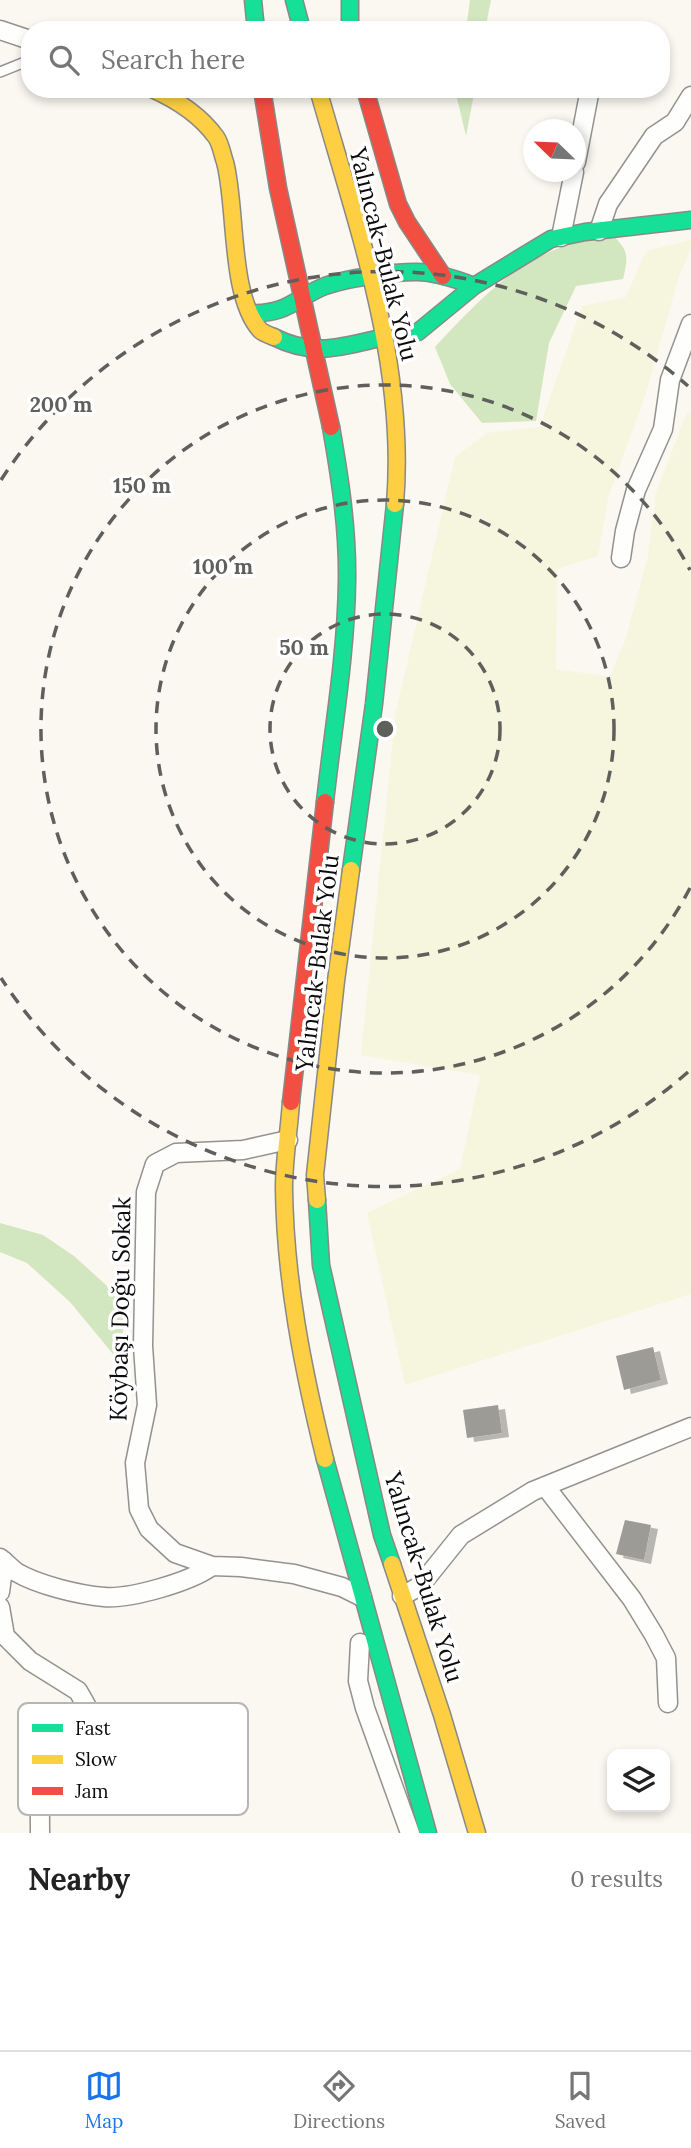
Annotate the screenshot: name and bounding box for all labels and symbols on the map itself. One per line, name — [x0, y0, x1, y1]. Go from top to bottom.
north arrow — [523, 119, 586, 182]
street label: Yalıncak-Bulak Yolu — [342, 143, 425, 364]
text: 200 m — [30, 391, 92, 418]
text: 150 m — [113, 472, 171, 499]
text: 100 m — [193, 553, 253, 580]
text: 50 m — [279, 634, 329, 661]
centre of rings — [373, 717, 397, 741]
street label: Yalıncak-Bulak Yolu — [288, 853, 346, 1074]
street label: Köybaşı Doğu Sokak — [103, 1196, 137, 1422]
street label: Yalıncak-Bulak Yolu — [377, 1467, 471, 1686]
legend — [18, 1703, 248, 1815]
text: Fast — [75, 1716, 111, 1740]
text: Slow — [75, 1747, 118, 1771]
text: Jam — [74, 1779, 109, 1803]

